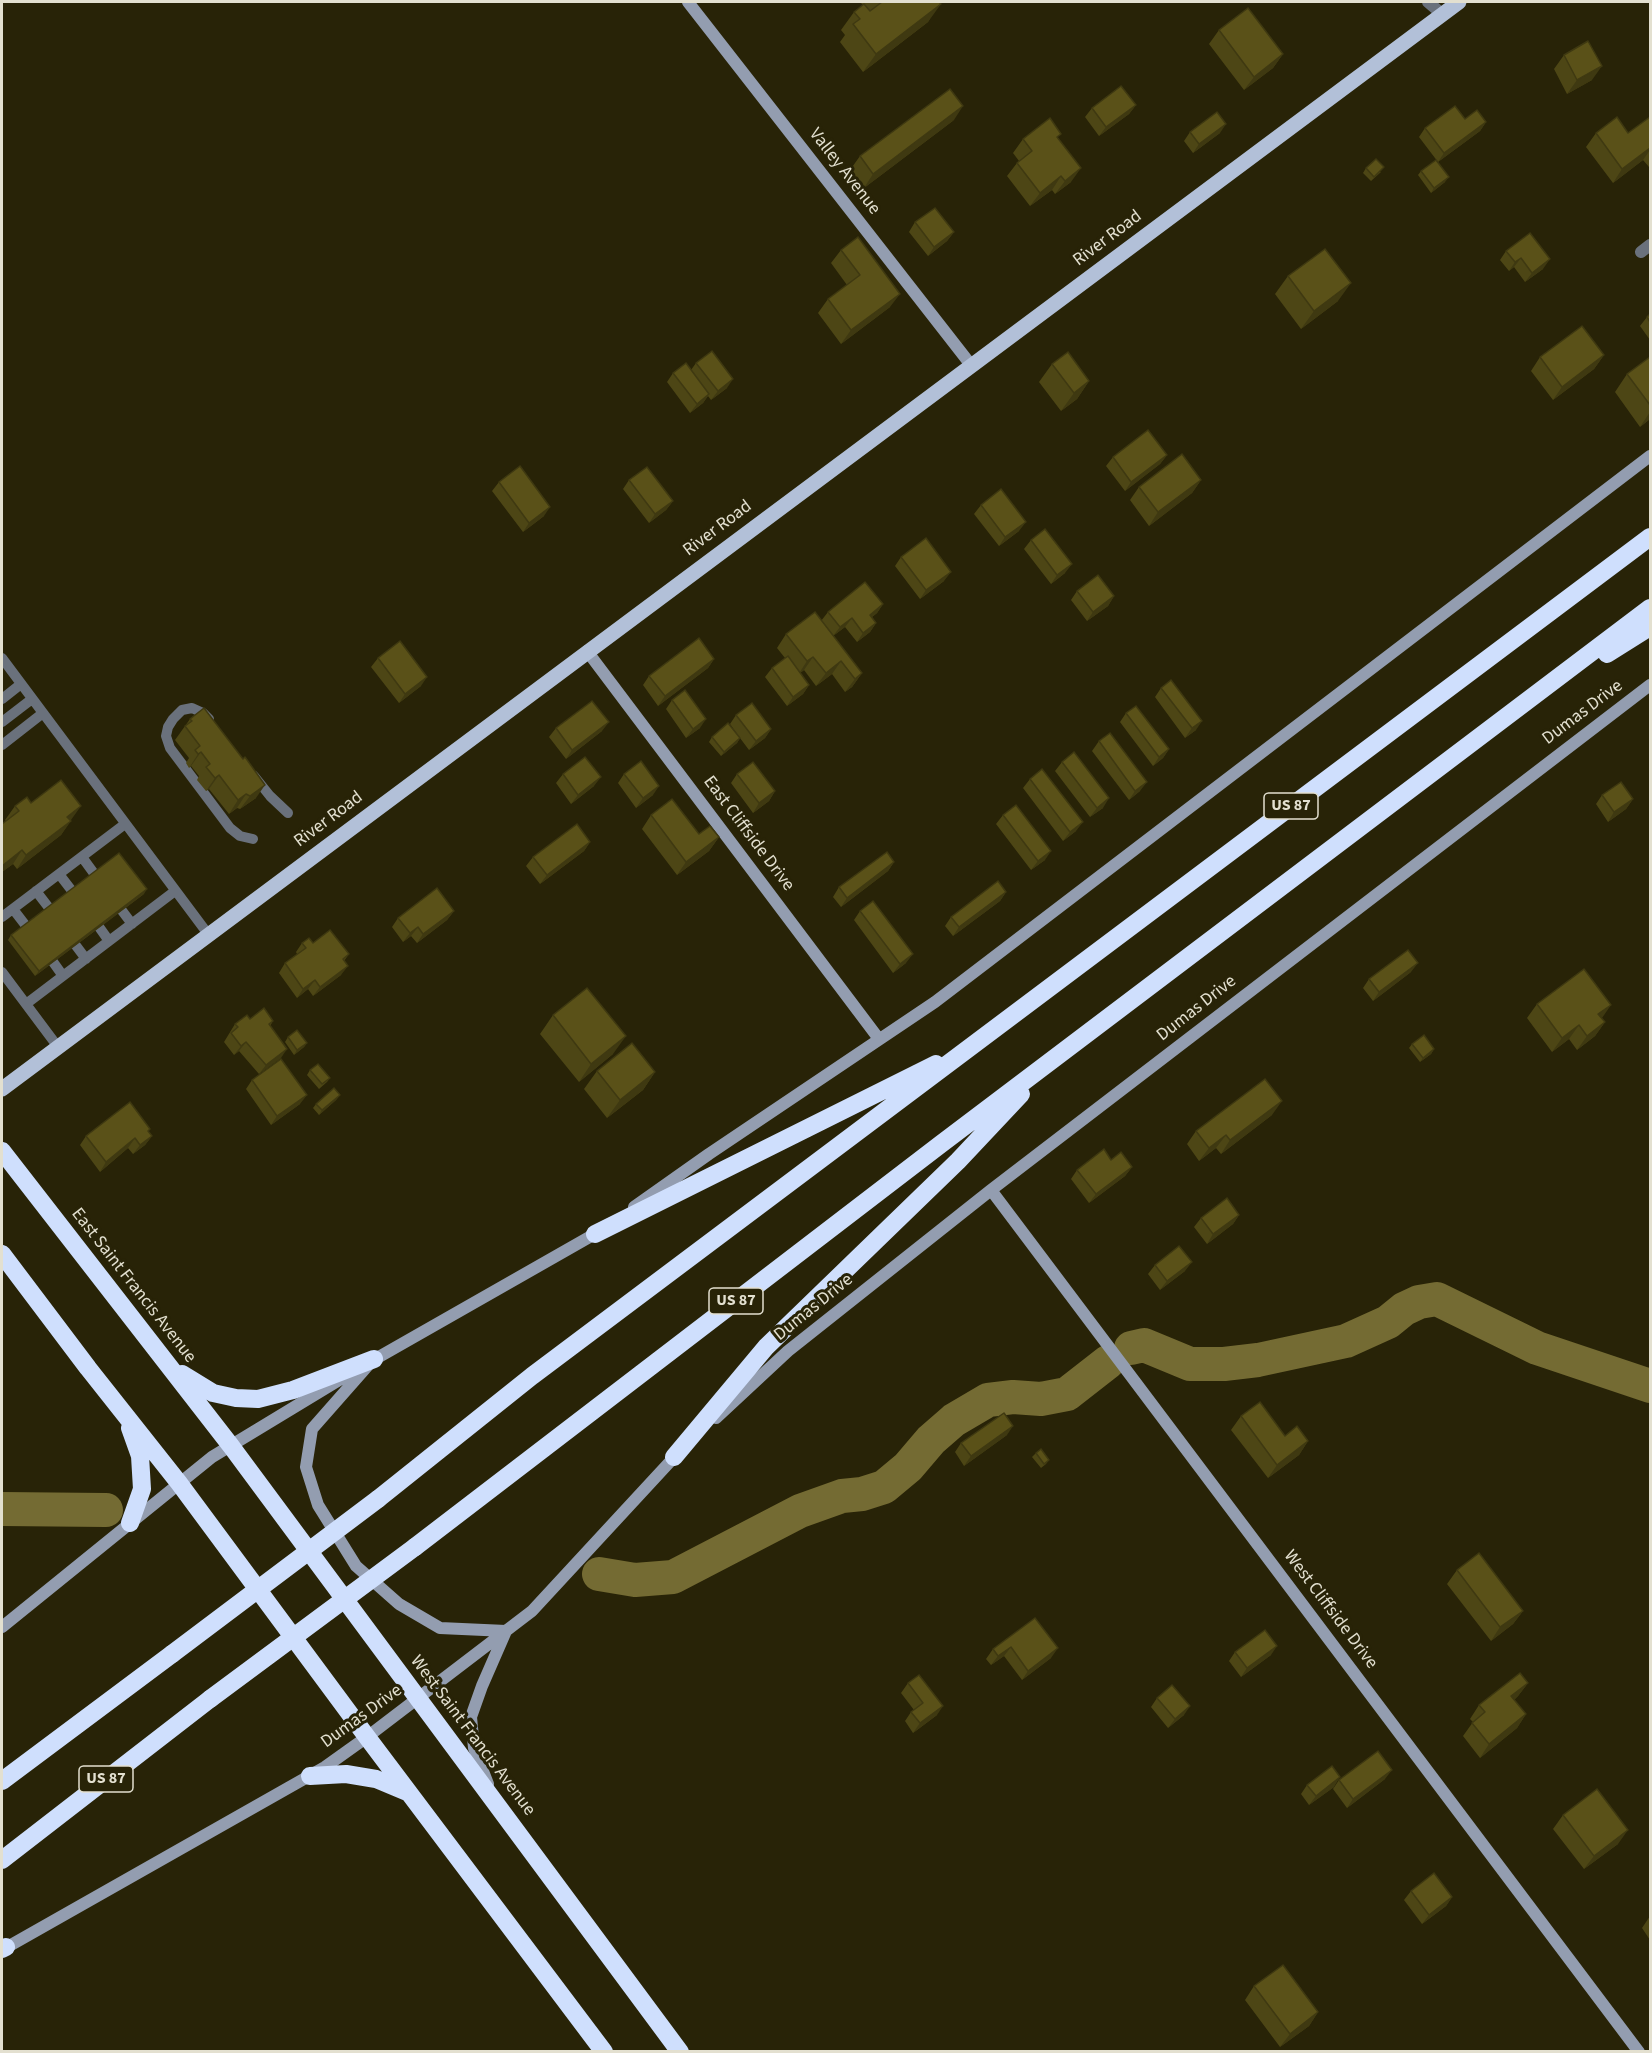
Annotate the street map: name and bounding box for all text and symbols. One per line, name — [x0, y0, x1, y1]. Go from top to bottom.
street label: Valley Avenue — [804, 125, 884, 219]
street label: River Road — [1069, 206, 1147, 272]
street label: River Road — [679, 496, 757, 562]
street label: Dumas Drive — [1539, 676, 1627, 750]
street label: East Cliffside Drive — [698, 772, 798, 896]
street label: River Road — [290, 787, 368, 853]
road number: US 87 — [1264, 793, 1318, 819]
street label: Dumas Drive — [1153, 971, 1241, 1047]
street label: East Saint Francis Avenue — [66, 1204, 200, 1368]
street label: Dumas Drive — [770, 1270, 858, 1346]
road number: US 87 — [709, 1288, 763, 1314]
street label: West Cliffside Drive — [1278, 1546, 1382, 1674]
street label: West Saint Francis Avenue — [405, 1652, 539, 1820]
street label: Dumas Drive — [317, 1680, 407, 1754]
road number: US 87 — [79, 1766, 133, 1792]

